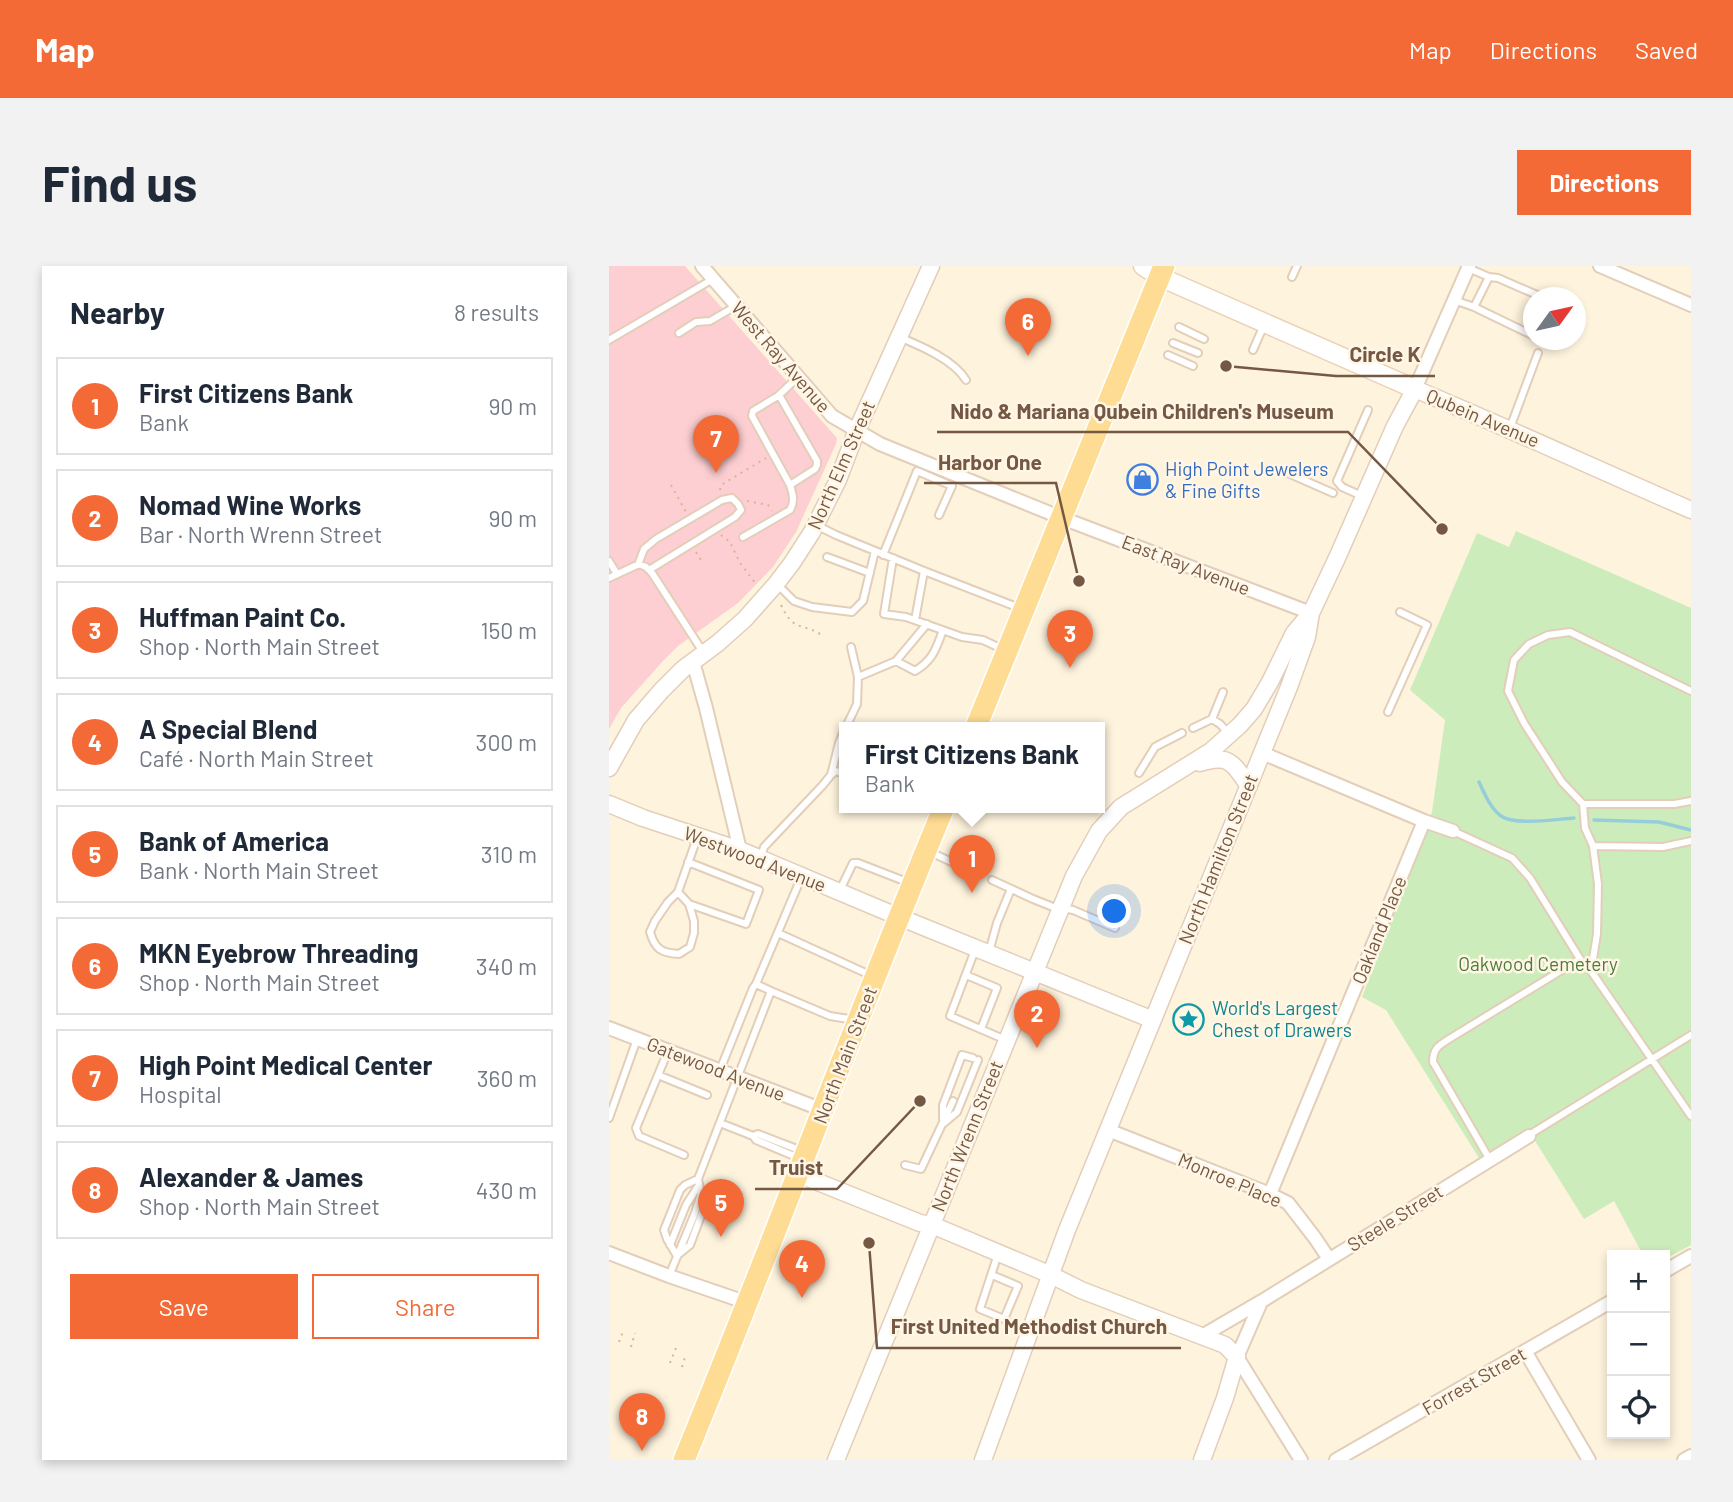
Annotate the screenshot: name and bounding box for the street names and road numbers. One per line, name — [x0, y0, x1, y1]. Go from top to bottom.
street label: West Ray Avenue — [727, 296, 836, 417]
street label: Qubein Avenue — [1423, 383, 1543, 452]
street label: North Elm Street — [802, 397, 879, 533]
street label: East Ray Avenue — [1119, 530, 1253, 599]
street label: North Hamilton Street — [1173, 770, 1262, 947]
street label: Westwood Avenue — [681, 821, 830, 896]
street label: Oakland Place — [1346, 872, 1411, 987]
street label: North Main Street — [808, 983, 881, 1127]
street label: Gatewood Avenue — [644, 1032, 789, 1105]
street label: North Wrenn Street — [926, 1057, 1007, 1215]
street label: Monroe Place — [1175, 1147, 1286, 1212]
street label: Steele Street — [1343, 1179, 1447, 1256]
street label: Forrest Street — [1418, 1342, 1530, 1419]

